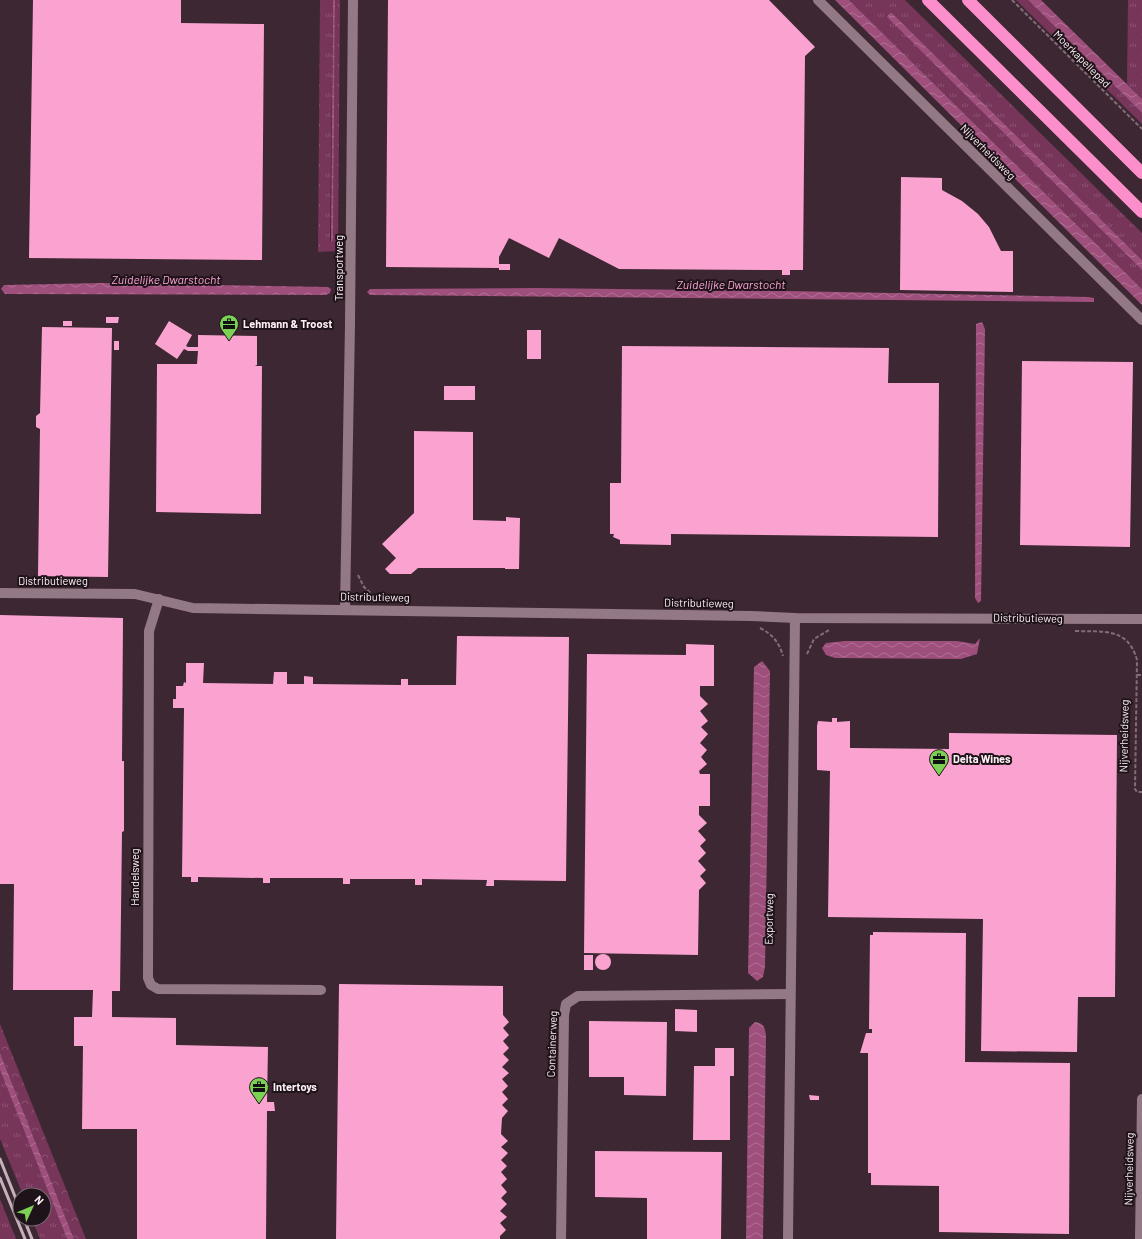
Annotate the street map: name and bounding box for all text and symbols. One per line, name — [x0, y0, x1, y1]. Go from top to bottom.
street label: Moerkapellepad — [1051, 27, 1114, 90]
street label: Nijverheidsweg — [958, 121, 1019, 182]
street label: Transportweg — [332, 235, 345, 301]
water label: Zuidelijke Dwarstocht — [111, 272, 221, 286]
water label: Zuidelijke Dwarstocht — [676, 277, 786, 291]
office icon: Lehmann & Troost — [218, 313, 240, 341]
place label: Lehmann & Troost — [243, 317, 332, 330]
street label: Distributieweg — [18, 574, 88, 587]
street label: Distributieweg — [340, 589, 410, 604]
street label: Distributieweg — [664, 595, 734, 610]
street label: Distributieweg — [993, 610, 1063, 625]
street label: Nijverheidsweg — [1116, 699, 1131, 773]
office icon: Delta Wines — [928, 748, 950, 776]
place label: Delta Wines — [953, 752, 1011, 765]
street label: Handelsweg — [128, 848, 141, 906]
street label: Exportweg — [762, 893, 775, 945]
street label: Containerweg — [544, 1010, 559, 1077]
office icon: Intertoys — [248, 1076, 270, 1104]
place label: Intertoys — [273, 1080, 317, 1093]
street label: Nijverheidsweg — [1121, 1132, 1136, 1206]
north arrow — [12, 1187, 52, 1227]
text: N — [32, 1193, 47, 1207]

